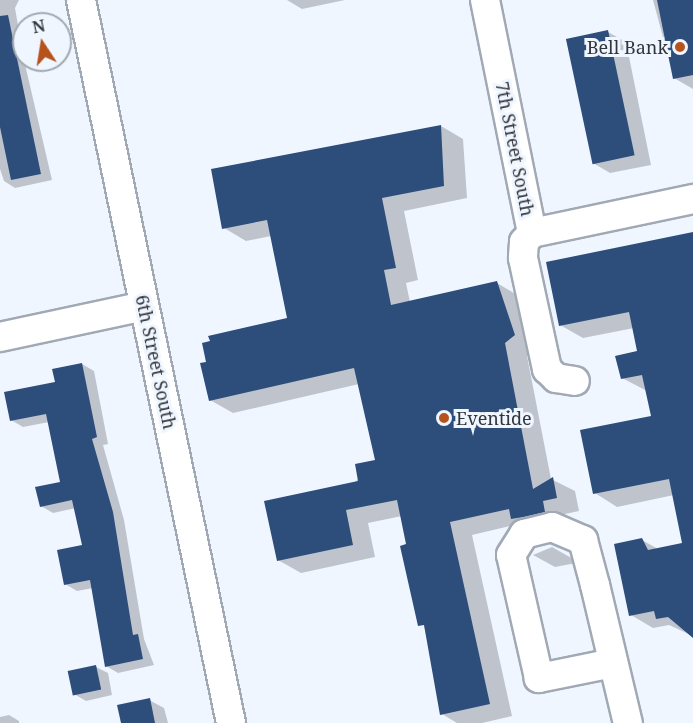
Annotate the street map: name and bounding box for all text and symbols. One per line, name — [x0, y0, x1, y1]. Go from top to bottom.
north arrow — [12, 12, 72, 72]
text: N — [30, 14, 47, 38]
place label: Bell Bank — [587, 36, 668, 58]
marker: Bell Bank — [673, 40, 687, 54]
street label: 7th Street South — [491, 80, 539, 218]
street label: 6th Street South — [131, 293, 181, 431]
place label: Eventide — [456, 407, 532, 429]
marker: Eventide — [437, 411, 451, 425]

